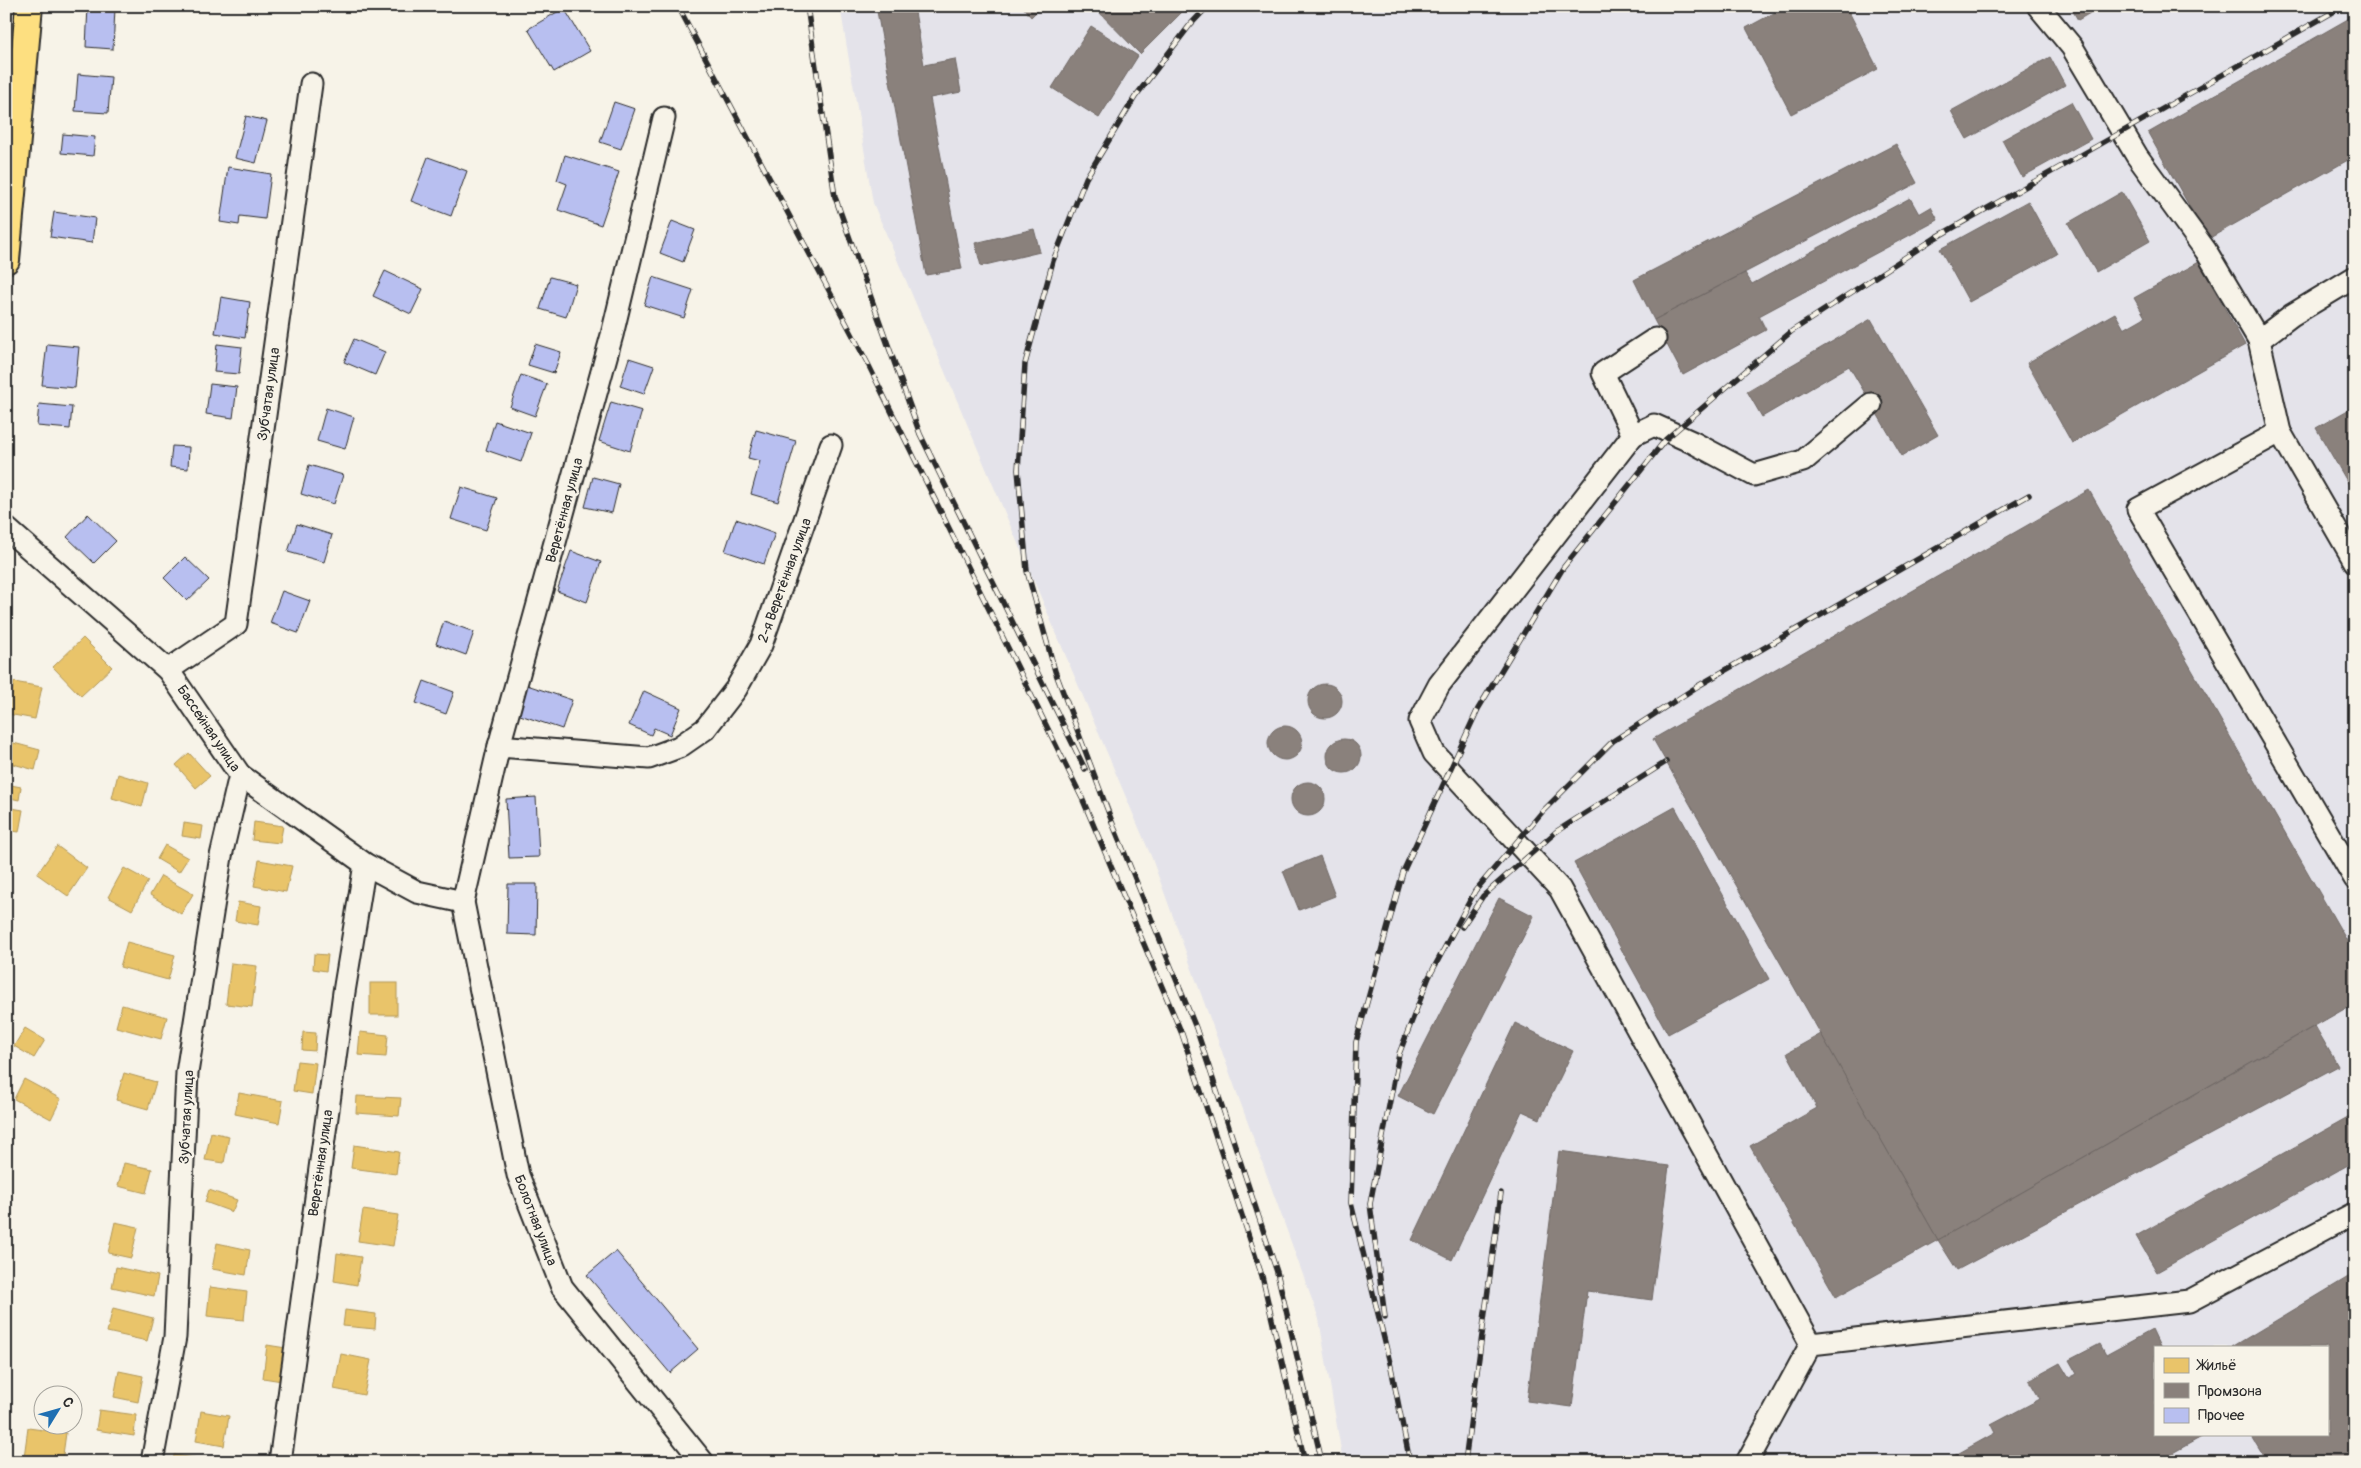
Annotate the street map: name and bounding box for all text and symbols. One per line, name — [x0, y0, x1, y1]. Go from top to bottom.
street label: Зубчатая улица — [254, 346, 283, 442]
street label: Веретённая улица — [542, 456, 587, 564]
street label: 2-я Веретённая улица — [754, 516, 815, 645]
street label: Бассейная улица — [173, 682, 244, 775]
street label: Зубчатая улица — [176, 1070, 197, 1164]
street label: Веретённая улица — [305, 1108, 336, 1218]
street label: Болотная улица — [510, 1172, 561, 1268]
legend — [2154, 1346, 2328, 1436]
text: Жильё — [2196, 1356, 2237, 1375]
text: Промзона — [2198, 1382, 2262, 1401]
north arrow — [32, 1386, 82, 1436]
text: С — [59, 1394, 78, 1411]
text: Прочее — [2198, 1406, 2245, 1425]

